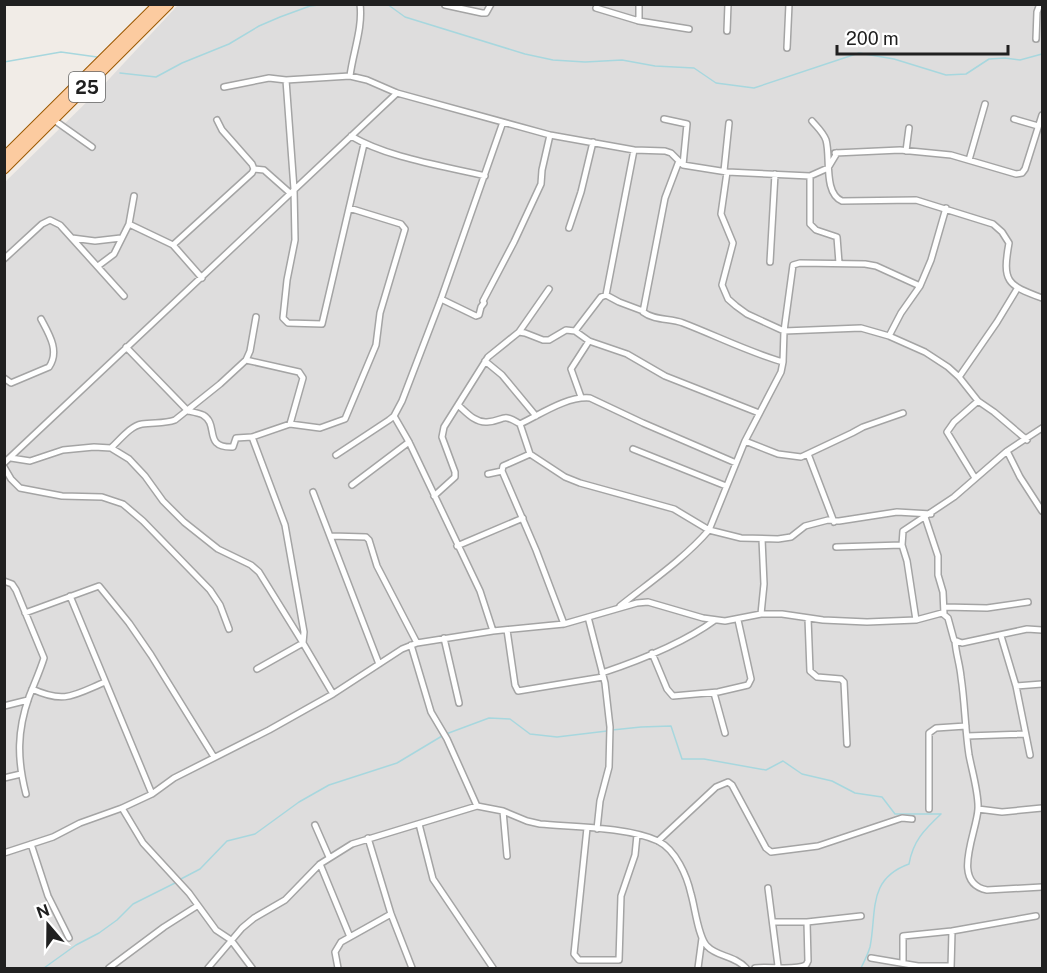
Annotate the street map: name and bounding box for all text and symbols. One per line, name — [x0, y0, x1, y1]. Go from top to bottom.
scale bar — [837, 18, 1008, 56]
text: 200 m — [846, 28, 899, 49]
road number: 25 — [69, 72, 105, 102]
north arrow — [18, 895, 78, 955]
text: N — [34, 900, 52, 922]

